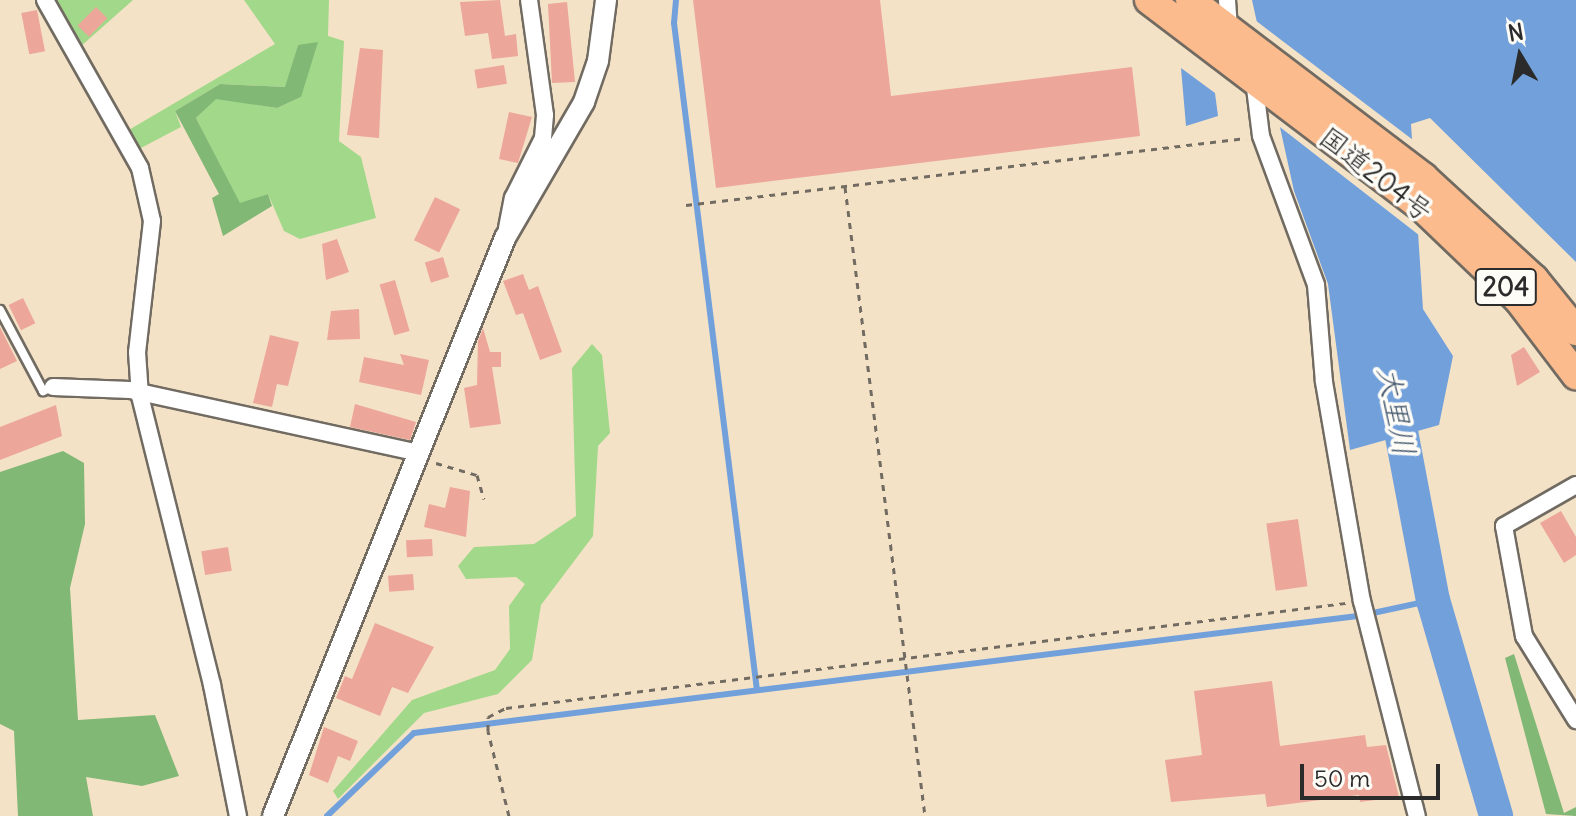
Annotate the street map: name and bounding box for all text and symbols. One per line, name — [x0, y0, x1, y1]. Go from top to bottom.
north arrow — [1480, 16, 1560, 96]
text: N — [1506, 17, 1526, 47]
street label: 国道204号 — [1313, 120, 1439, 228]
road number: 204 — [1474, 265, 1538, 309]
water label: 大里川 — [1371, 363, 1423, 459]
scale bar — [1304, 748, 1444, 798]
text: 50 m — [1314, 763, 1370, 793]

